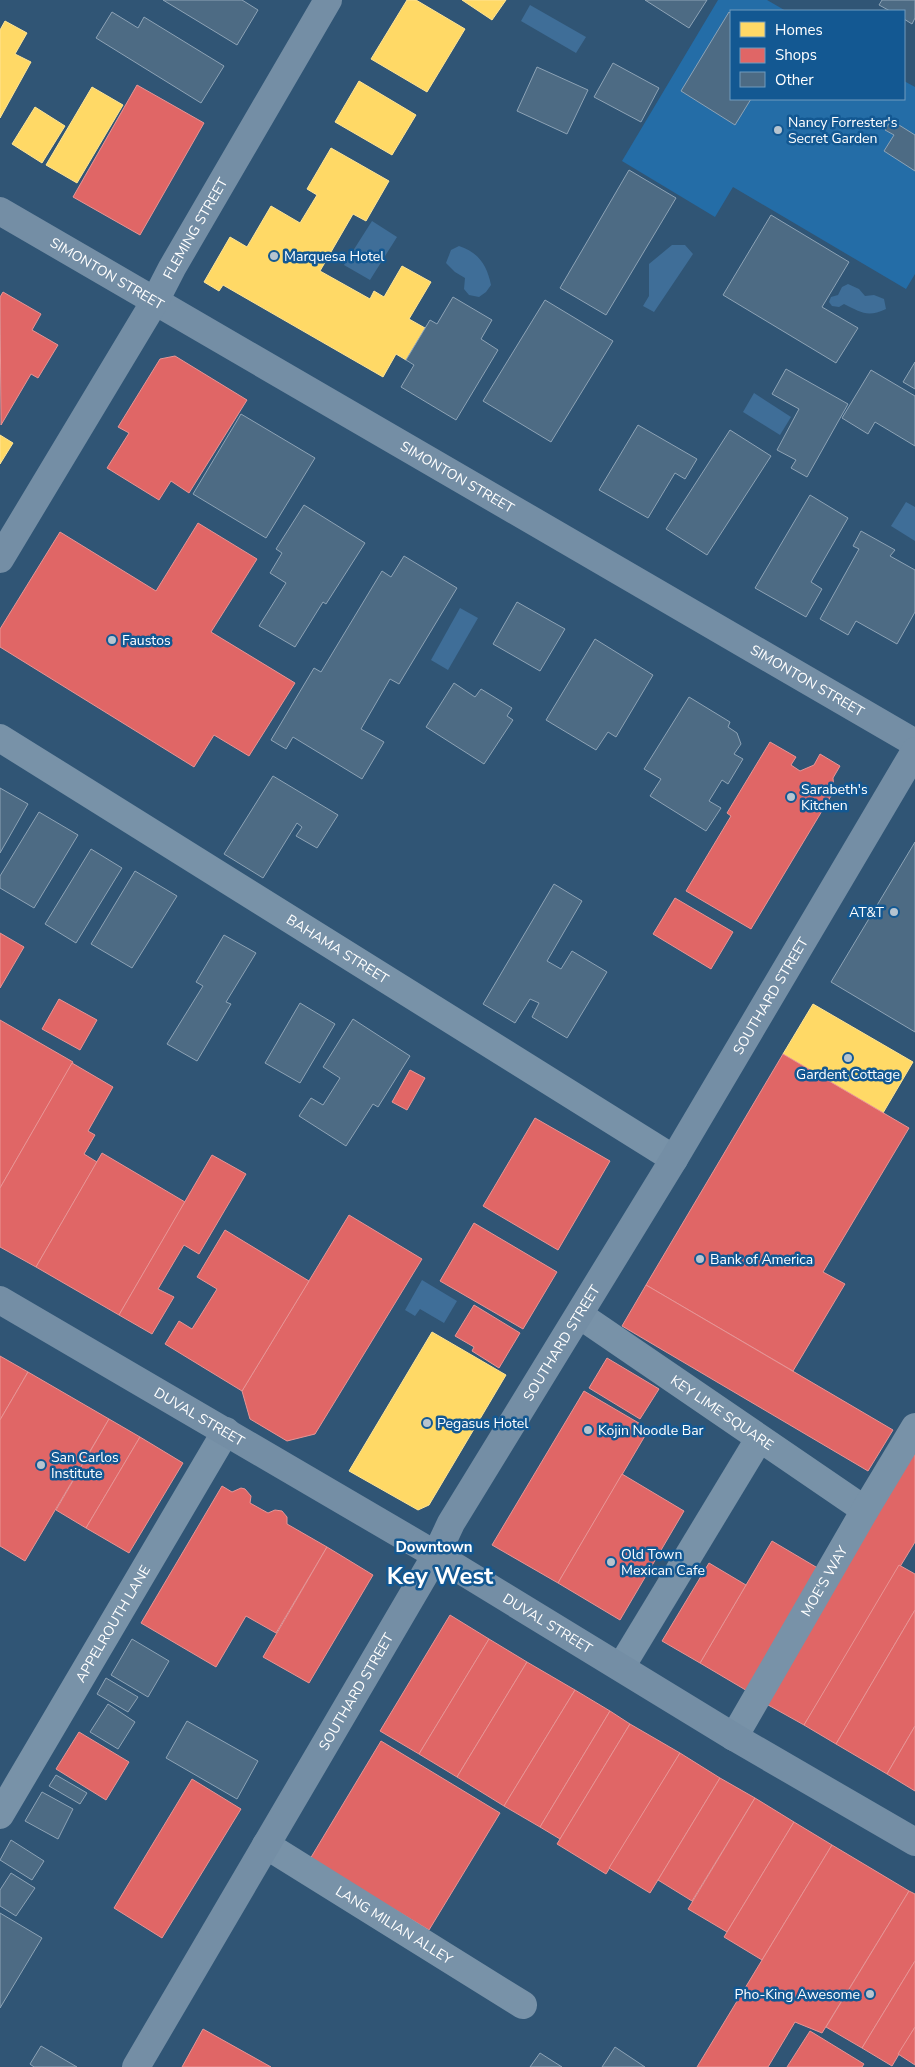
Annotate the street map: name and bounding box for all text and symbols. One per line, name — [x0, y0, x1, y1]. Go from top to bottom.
legend — [730, 10, 905, 100]
text: Homes — [775, 20, 823, 40]
text: Shops — [775, 45, 817, 65]
text: Other — [775, 70, 814, 90]
place label: Nancy Forrester's Secret Garden — [788, 113, 898, 148]
marker: Nancy Forrester's Secret Garden — [772, 124, 784, 136]
street label: FLEMING STREET — [158, 174, 232, 282]
street label: SIMONTON STREET — [47, 233, 168, 314]
place label: Marquesa Hotel — [284, 247, 385, 266]
marker: Marquesa Hotel — [268, 250, 280, 262]
street label: SIMONTON STREET — [397, 436, 518, 518]
place label: Faustos — [122, 631, 171, 650]
marker: Faustos — [106, 634, 118, 646]
street label: SIMONTON STREET — [747, 640, 868, 721]
place label: Sarabeth's Kitchen — [801, 780, 868, 815]
marker: Sarabeth's Kitchen — [785, 791, 797, 803]
place label: AT&T — [849, 903, 885, 922]
marker: AT&T — [888, 906, 900, 918]
street label: BAHAMA STREET — [283, 910, 393, 988]
street label: SOUTHARD STREET — [728, 933, 813, 1058]
marker: Gardent Cottage — [842, 1052, 854, 1064]
place label: Gardent Cottage — [796, 1065, 900, 1084]
place label: Bank of America — [710, 1250, 813, 1269]
marker: Bank of America — [694, 1253, 706, 1265]
street label: SOUTHARD STREET — [518, 1281, 605, 1405]
street label: KEY LIME SQUARE — [667, 1370, 778, 1454]
street label: DUVAL STREET — [151, 1383, 249, 1451]
place label: Pegasus Hotel — [437, 1414, 529, 1433]
marker: Pegasus Hotel — [421, 1417, 433, 1429]
place label: Kojin Noodle Bar — [598, 1421, 704, 1440]
marker: Kojin Noodle Bar — [582, 1424, 594, 1436]
place label: San Carlos Institute — [51, 1448, 119, 1483]
marker: San Carlos Institute — [35, 1459, 47, 1471]
district label: Downtown — [395, 1537, 473, 1557]
street label: MOE'S WAY — [796, 1542, 852, 1620]
place label: Old Town Mexican Cafe — [621, 1545, 705, 1580]
marker: Old Town Mexican Cafe — [605, 1556, 617, 1568]
district label: Key West — [387, 1560, 494, 1592]
street label: APPELROUTH LANE — [71, 1562, 154, 1686]
street label: DUVAL STREET — [499, 1589, 597, 1658]
street label: SOUTHARD STREET — [314, 1629, 398, 1754]
street label: LANG MILIAN ALLEY — [332, 1881, 457, 1969]
place label: Pho-King Awesome — [735, 1985, 860, 2004]
marker: Pho-King Awesome — [864, 1988, 876, 2000]

